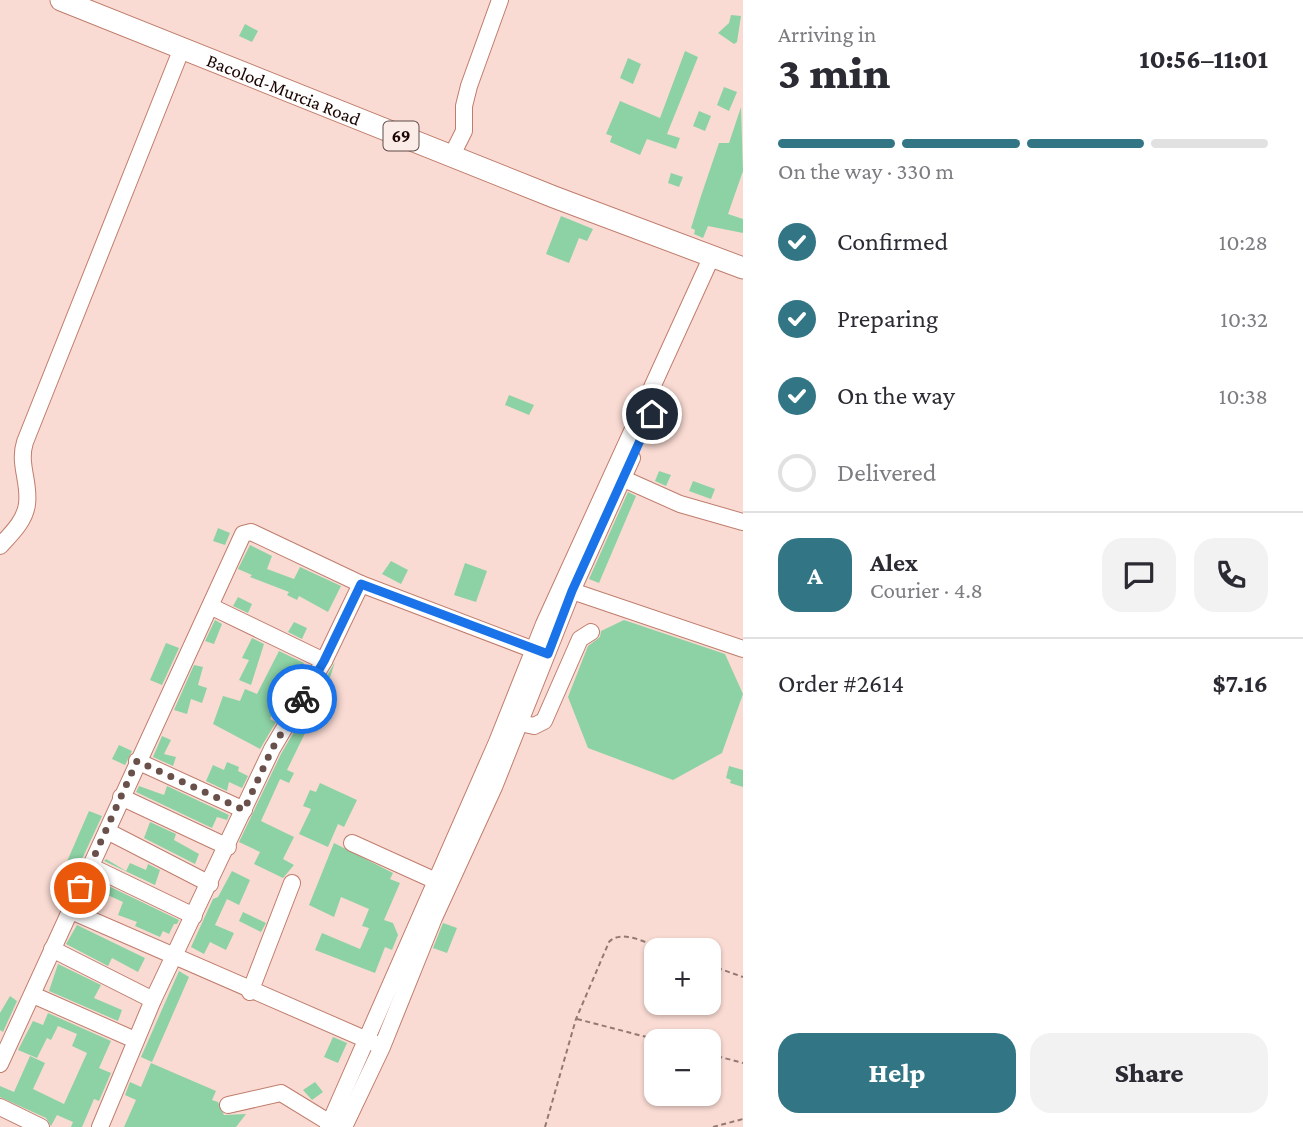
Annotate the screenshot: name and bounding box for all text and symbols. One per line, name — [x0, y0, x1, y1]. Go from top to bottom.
text: Arriving in — [778, 21, 876, 47]
text: 10:56–11:01 — [1139, 45, 1268, 74]
text: 3 min — [778, 47, 890, 98]
street label: Bacolod-Murcia Road — [204, 49, 364, 129]
road number: 69 — [384, 121, 418, 150]
text: On the way · 330 m — [778, 158, 954, 184]
icon: check — [778, 223, 816, 261]
text: Confirmed — [837, 227, 948, 256]
text: 10:28 — [1219, 229, 1268, 255]
icon: check — [778, 300, 816, 338]
text: Preparing — [837, 304, 938, 333]
text: 10:32 — [1220, 306, 1268, 332]
icon: check — [778, 377, 816, 415]
text: On the way — [837, 381, 955, 410]
text: 10:38 — [1219, 383, 1268, 409]
pin — [622, 384, 682, 444]
icon: home — [633, 395, 671, 433]
text: Delivered — [837, 458, 936, 487]
button: chat — [1102, 538, 1176, 612]
button: phone — [1194, 538, 1268, 612]
text: Alex — [870, 548, 918, 577]
text: A — [807, 561, 823, 590]
text: Courier · 4.8 — [870, 577, 983, 603]
courier — [267, 664, 337, 734]
text: Order #2614 — [778, 669, 904, 698]
text: $7.16 — [1213, 669, 1268, 698]
icon: bike — [283, 680, 321, 718]
pin — [50, 858, 110, 918]
icon: bag — [61, 869, 99, 907]
map controls — [644, 938, 721, 1106]
button: + — [644, 938, 721, 1015]
button: − — [644, 1029, 721, 1106]
button: Help — [778, 1033, 1016, 1113]
button: Share — [1030, 1033, 1268, 1113]

